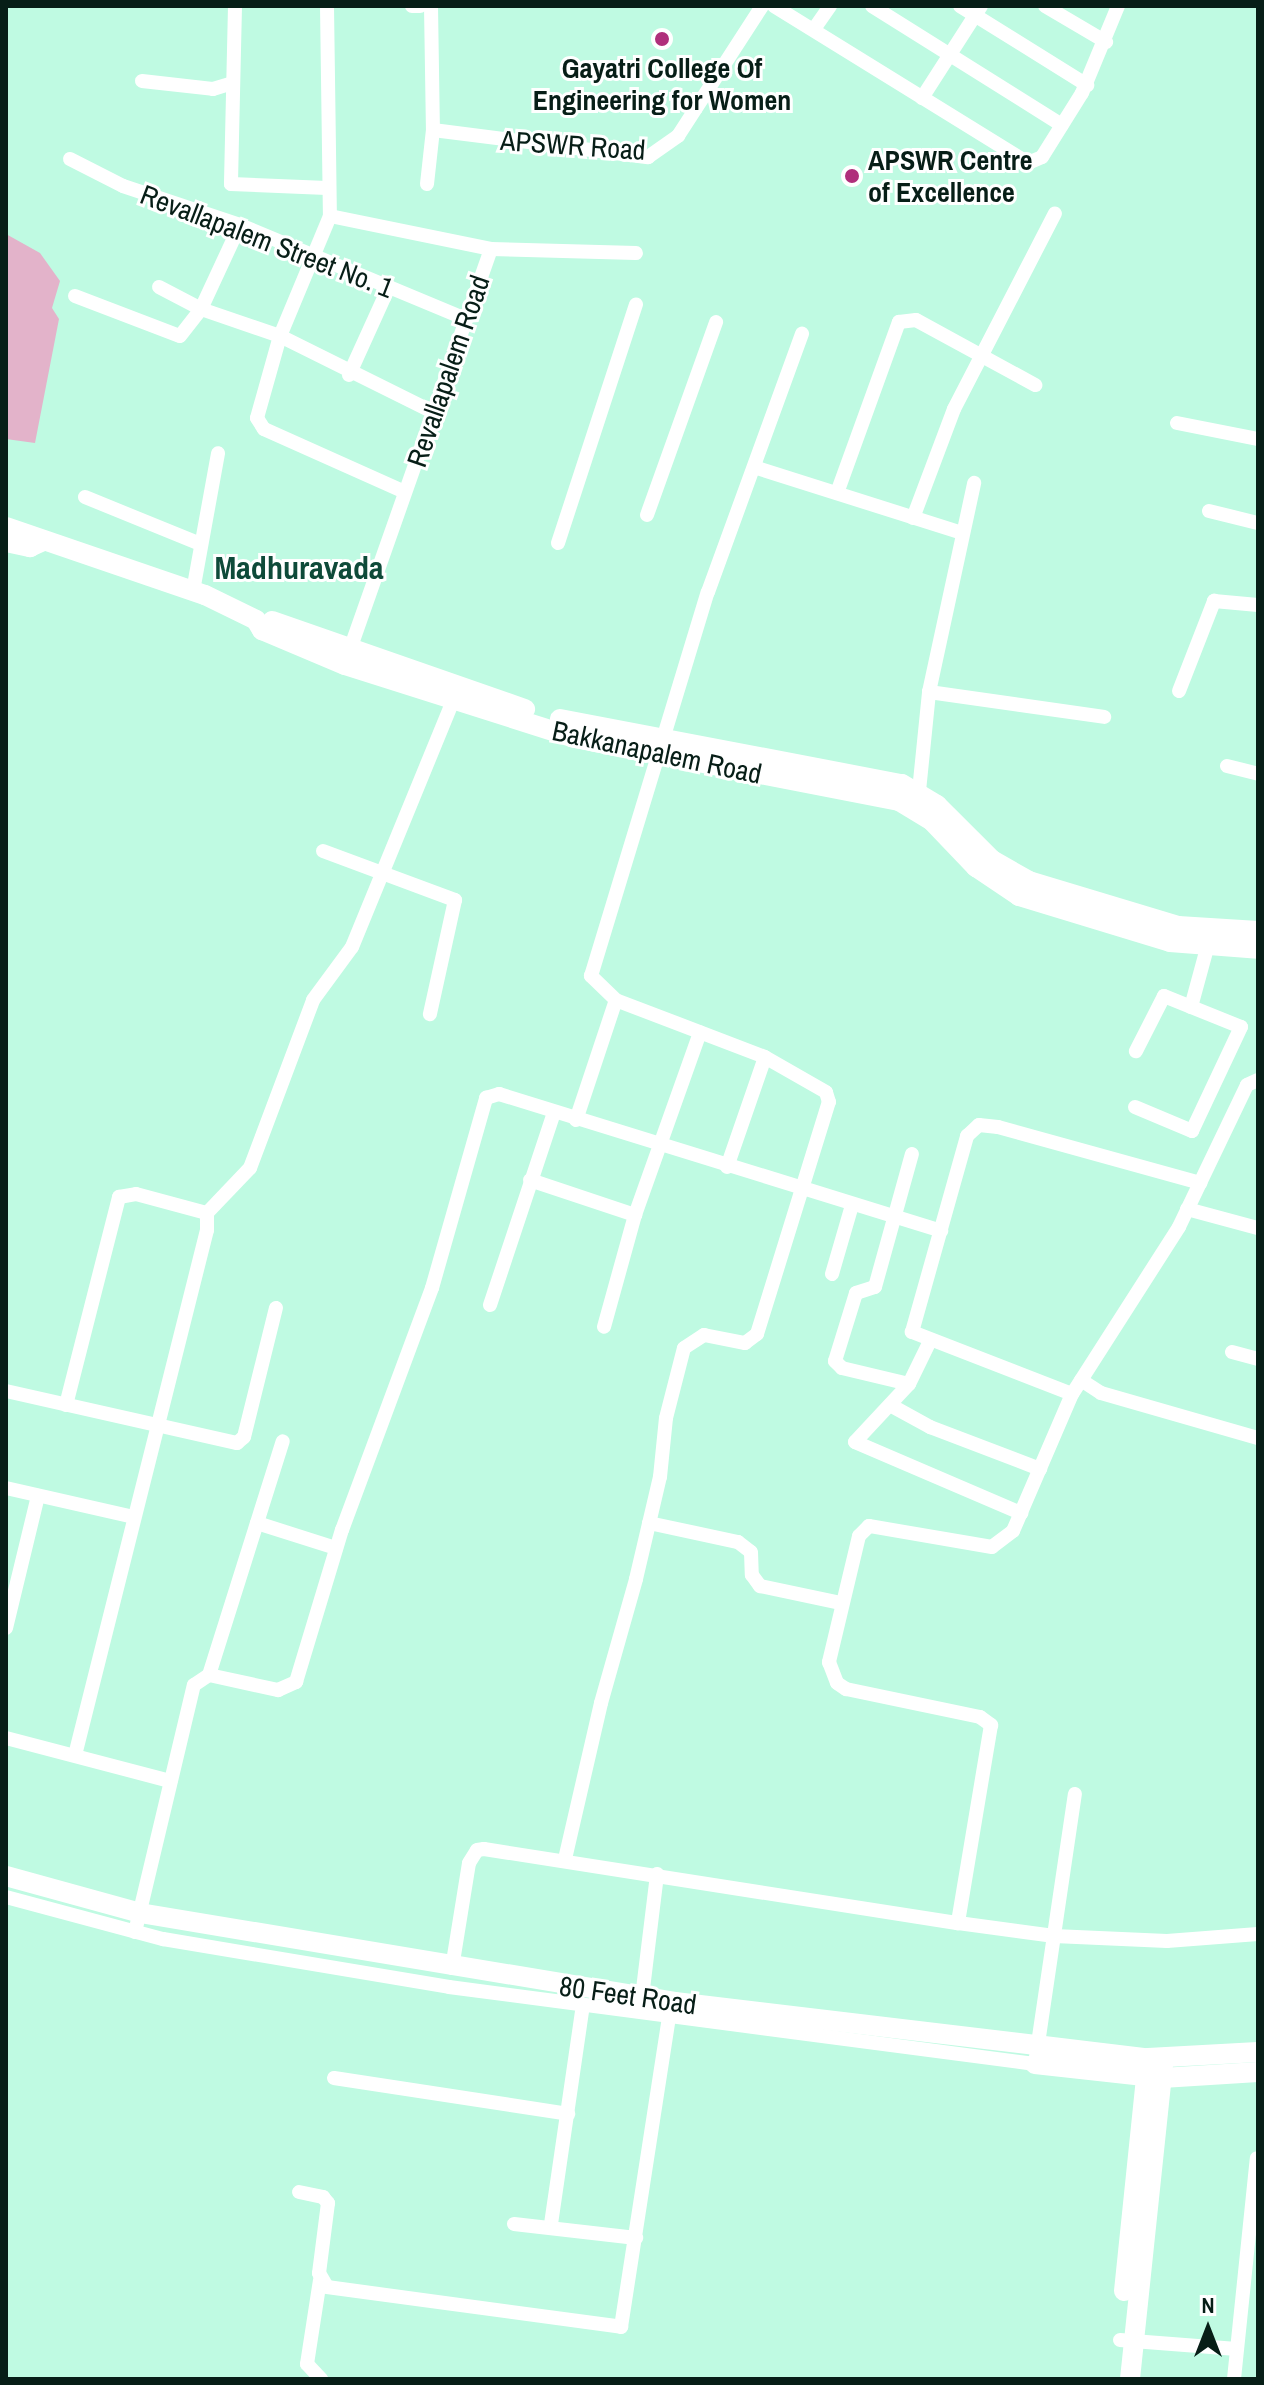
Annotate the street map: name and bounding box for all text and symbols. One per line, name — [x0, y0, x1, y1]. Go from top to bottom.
marker: Gayatri College Of Engineering for Women — [653, 30, 671, 48]
place label: Gayatri College Of Engineering for Women — [533, 51, 791, 117]
street label: APSWR Road — [499, 123, 647, 167]
place label: APSWR Centre of Excellence — [868, 143, 1033, 209]
marker: APSWR Centre of Excellence — [843, 167, 861, 185]
street label: Revallapalem Street No. 1 — [136, 177, 398, 305]
street label: Revallapalem Road — [400, 271, 496, 471]
district label: Madhuravada — [214, 549, 384, 587]
street label: Bakkanapalem Road — [549, 713, 765, 791]
street label: 80 Feet Road — [557, 1969, 699, 2021]
north arrow — [1168, 2289, 1248, 2369]
text: N — [1201, 2290, 1215, 2320]

